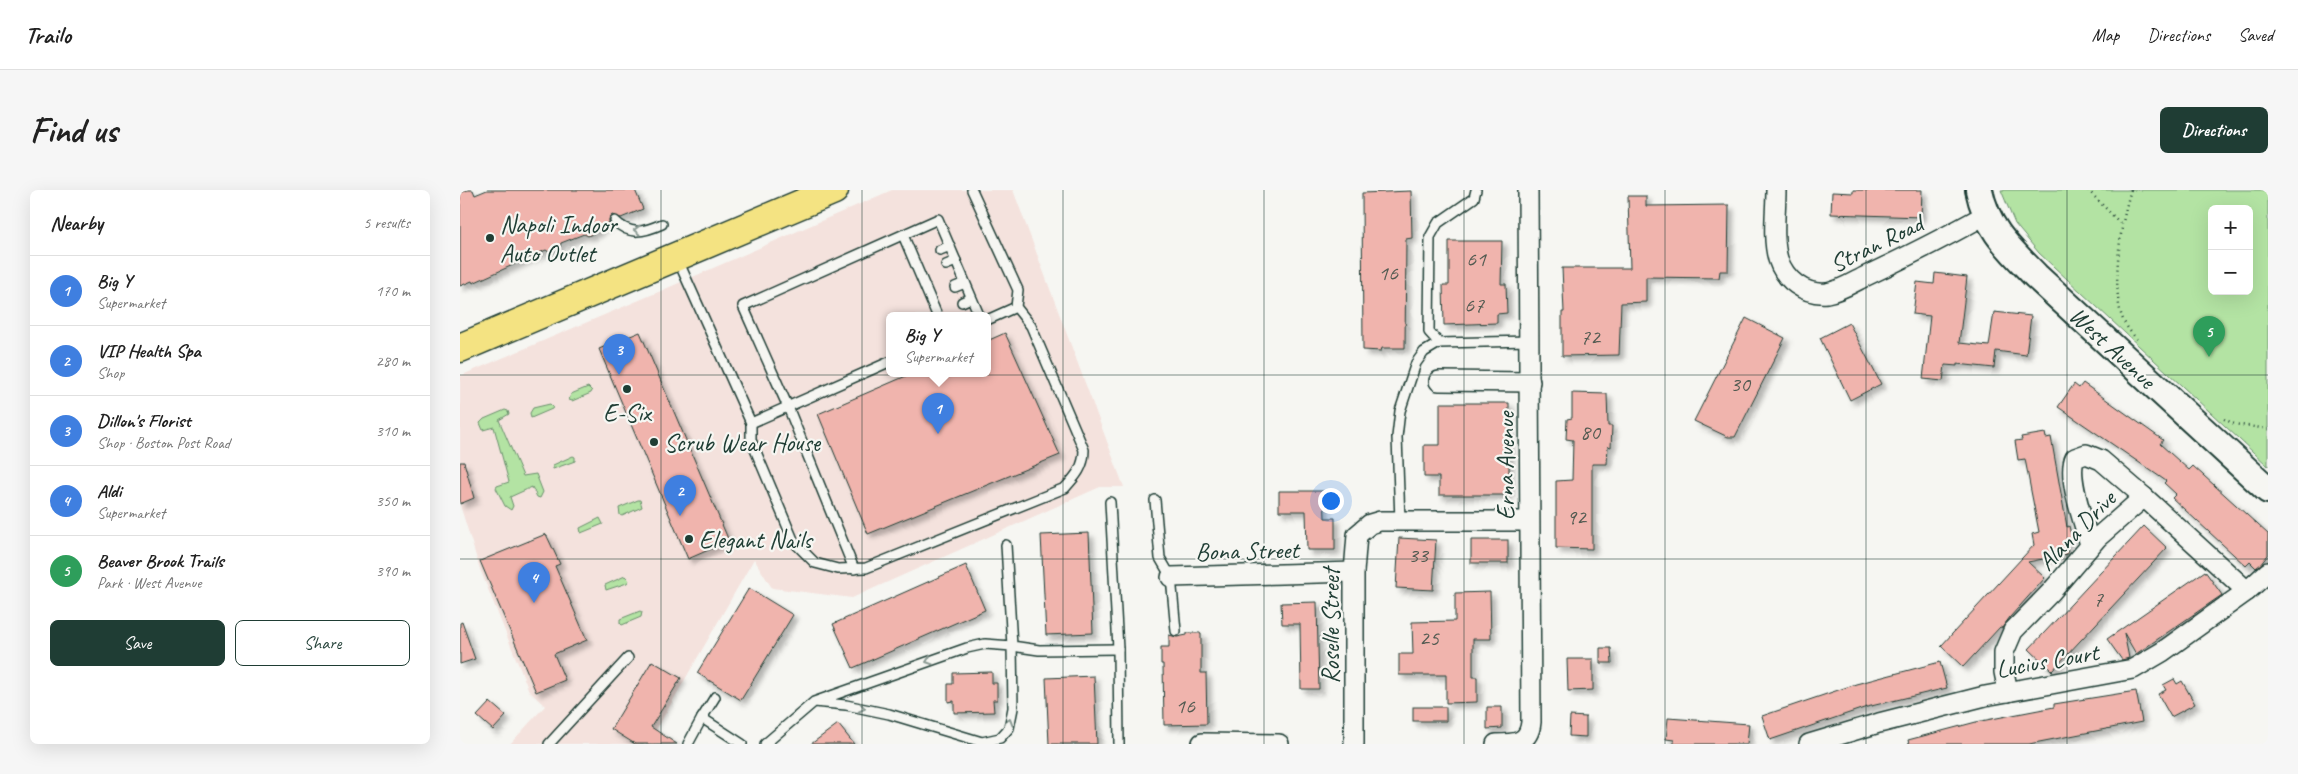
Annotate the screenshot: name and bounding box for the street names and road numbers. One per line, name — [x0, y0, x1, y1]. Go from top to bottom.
street label: Stran Road — [1825, 206, 1932, 280]
street label: West Avenue — [2062, 300, 2164, 397]
street label: Erna Avenue — [1490, 410, 1522, 520]
street label: Alana Drive — [2031, 482, 2124, 578]
street label: Bona Street — [1195, 534, 1302, 568]
street label: Roselle Street — [1315, 564, 1347, 684]
street label: Lucius Court — [1993, 636, 2104, 686]

